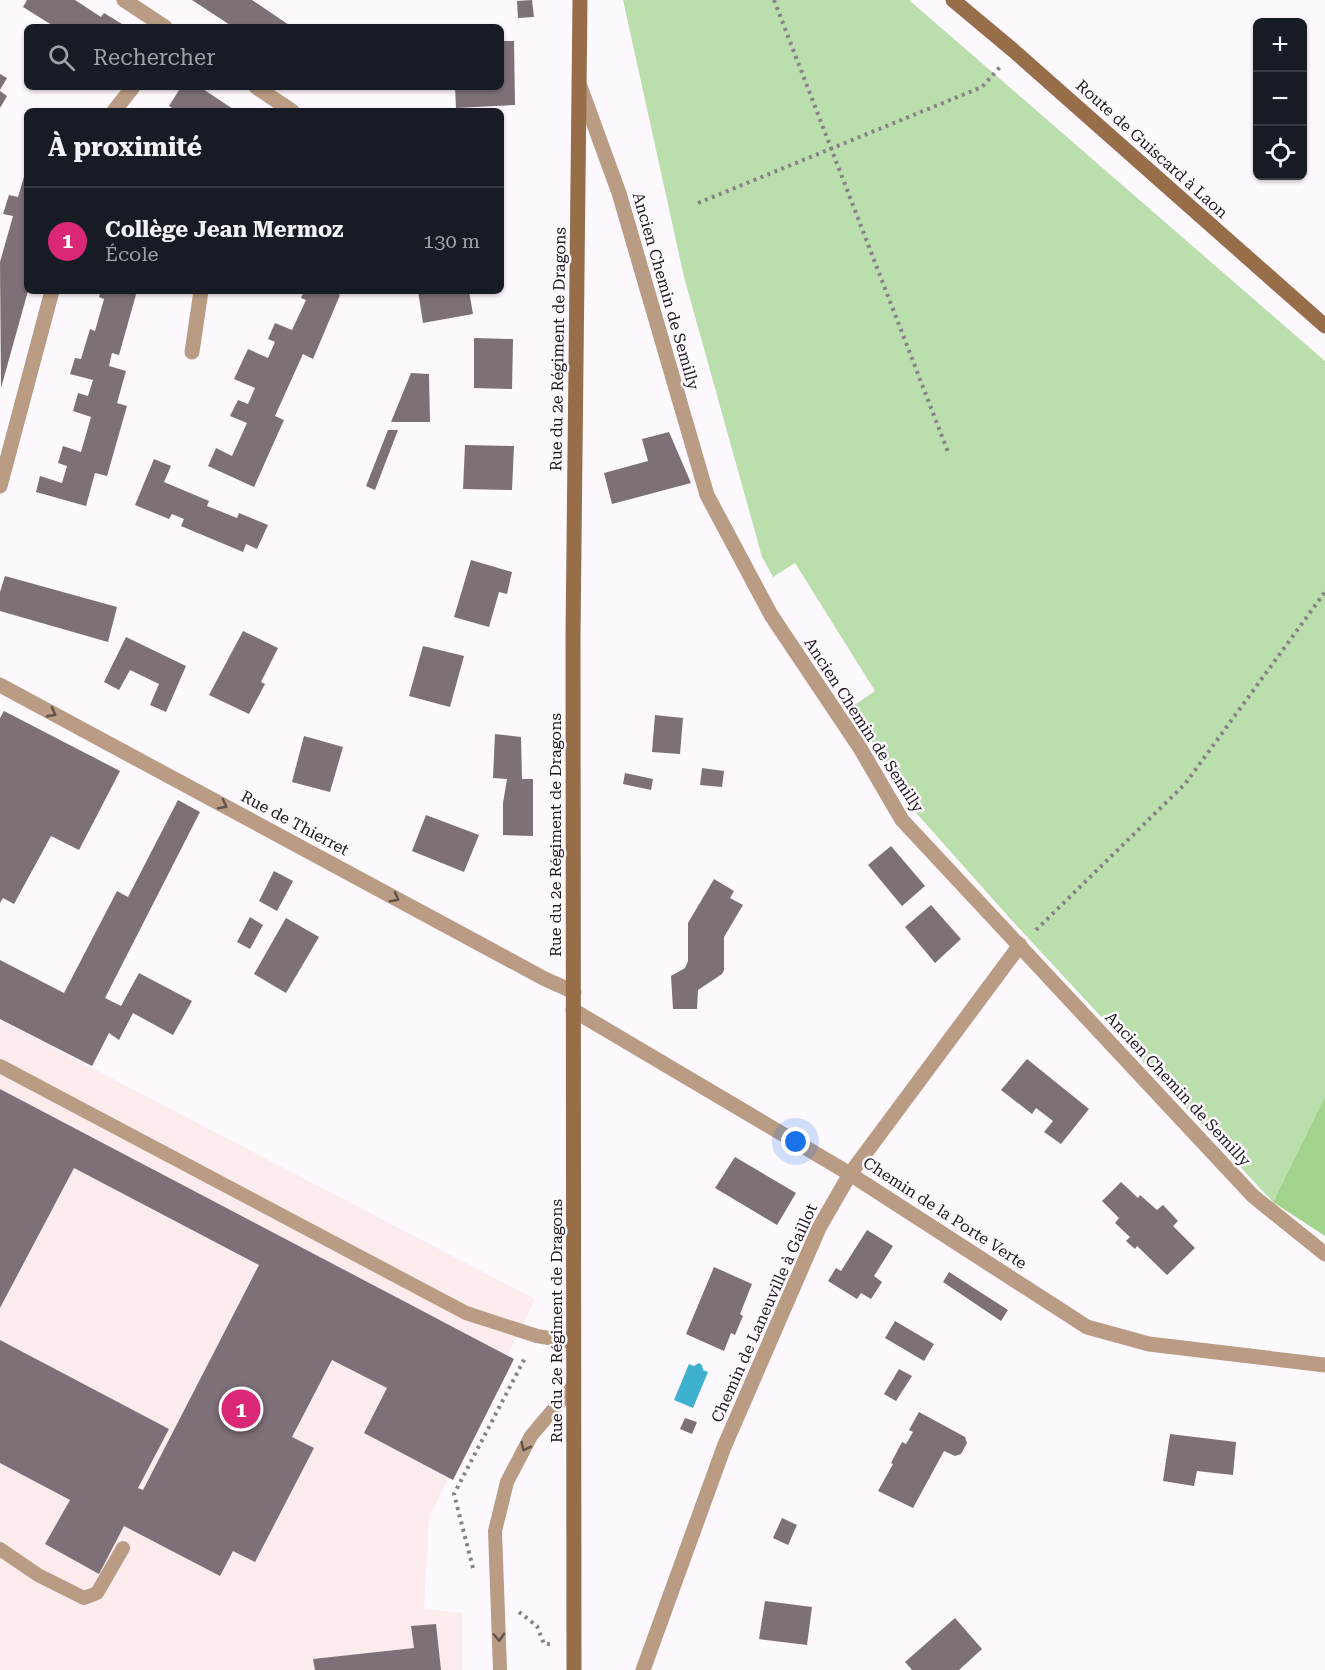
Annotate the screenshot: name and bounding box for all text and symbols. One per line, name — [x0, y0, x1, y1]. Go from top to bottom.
map controls — [1253, 18, 1307, 180]
button: + — [1253, 18, 1307, 72]
search box — [24, 24, 504, 90]
icon: search — [45, 41, 78, 74]
text: Rechercher — [93, 45, 215, 70]
button: − — [1253, 72, 1307, 126]
street label: Route de Guiscard à Laon — [1072, 76, 1232, 222]
button: locate — [1253, 126, 1307, 180]
text: À proximité — [48, 132, 202, 162]
street label: Ancien Chemin de Semilly — [629, 190, 703, 392]
text: Collège Jean Mermoz — [105, 217, 343, 242]
street label: Rue du 2e Régiment de Dragons — [546, 226, 570, 471]
text: 1 — [62, 229, 73, 253]
text: 130 m — [423, 229, 480, 253]
text: École — [105, 242, 159, 266]
street label: Ancien Chemin de Semilly — [800, 634, 928, 816]
one-way arrow — [45, 706, 56, 717]
street label: Rue du 2e Régiment de Dragons — [546, 713, 565, 957]
street label: Rue de Thierret — [238, 787, 352, 859]
one-way arrow — [217, 798, 227, 809]
one-way arrow — [389, 891, 399, 902]
street label: Ancien Chemin de Semilly — [1101, 1008, 1255, 1171]
your location — [781, 1127, 810, 1156]
street label: Chemin de la Porte Verte — [860, 1153, 1030, 1273]
street label: Rue du 2e Régiment de Dragons — [547, 1199, 566, 1443]
street label: Chemin de Laneuville à Gaillot — [707, 1201, 821, 1425]
pin: 1 — [222, 1386, 260, 1432]
one-way arrow — [521, 1441, 532, 1452]
one-way arrow — [492, 1632, 505, 1641]

